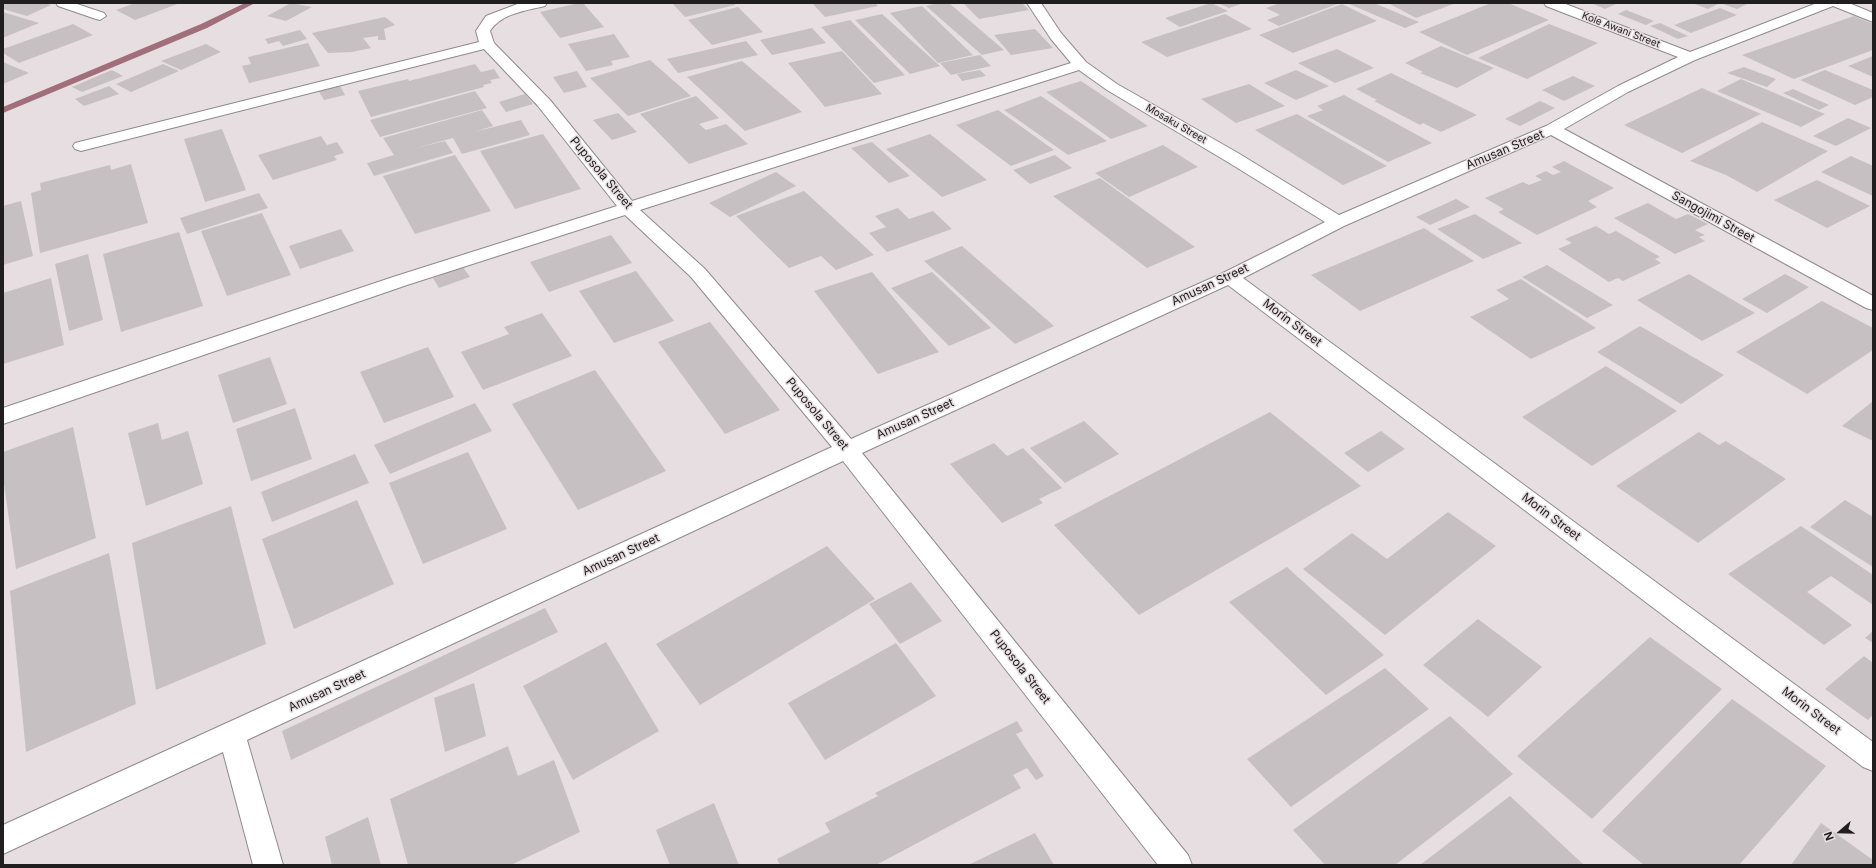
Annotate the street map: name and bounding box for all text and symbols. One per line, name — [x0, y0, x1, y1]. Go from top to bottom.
street label: Kole Awani Street — [1580, 10, 1662, 50]
street label: Mosaku Street — [1143, 102, 1209, 146]
street label: Amusan Street — [1464, 127, 1546, 173]
street label: Puposola Street — [567, 134, 635, 212]
street label: Sangojimi Street — [1669, 188, 1757, 246]
street label: Amusan Street — [1169, 261, 1251, 309]
street label: Morin Street — [1260, 296, 1324, 350]
street label: Puposola Street — [783, 375, 851, 453]
street label: Amusan Street — [874, 395, 956, 443]
street label: Morin Street — [1519, 490, 1583, 544]
street label: Amusan Street — [580, 531, 662, 579]
street label: Puposola Street — [987, 627, 1053, 707]
street label: Amusan Street — [286, 667, 368, 715]
street label: Morin Street — [1779, 684, 1843, 738]
north arrow — [1820, 812, 1860, 852]
text: N — [1821, 830, 1837, 842]

